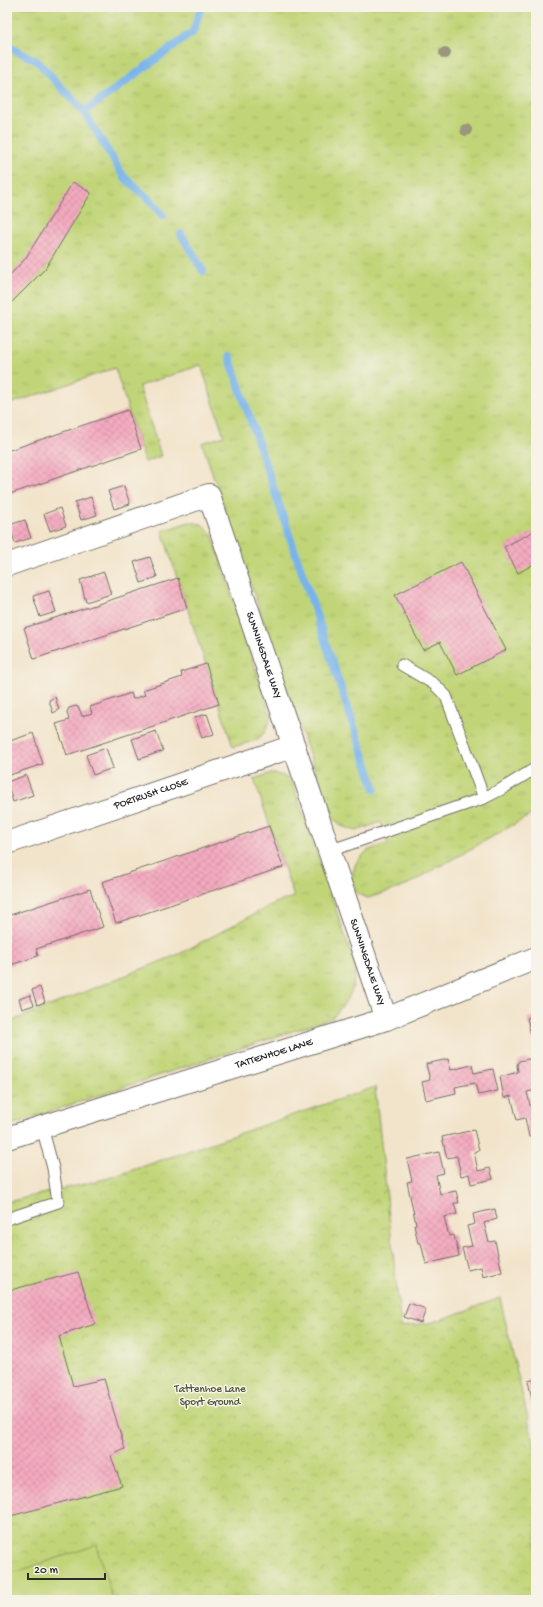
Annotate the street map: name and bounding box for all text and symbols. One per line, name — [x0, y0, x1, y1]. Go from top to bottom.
street label: SUNNINGDALE WAY — [243, 610, 283, 700]
street label: PORTRUSH CLOSE — [111, 776, 191, 813]
street label: SUNNINGDALE WAY — [347, 917, 387, 1007]
street label: TATTENHOE LANE — [233, 1036, 315, 1072]
park label: Tattenhoe Lane Sport Ground — [173, 1384, 246, 1409]
scale bar — [28, 1555, 105, 1581]
text: 20 m — [34, 1564, 59, 1578]

